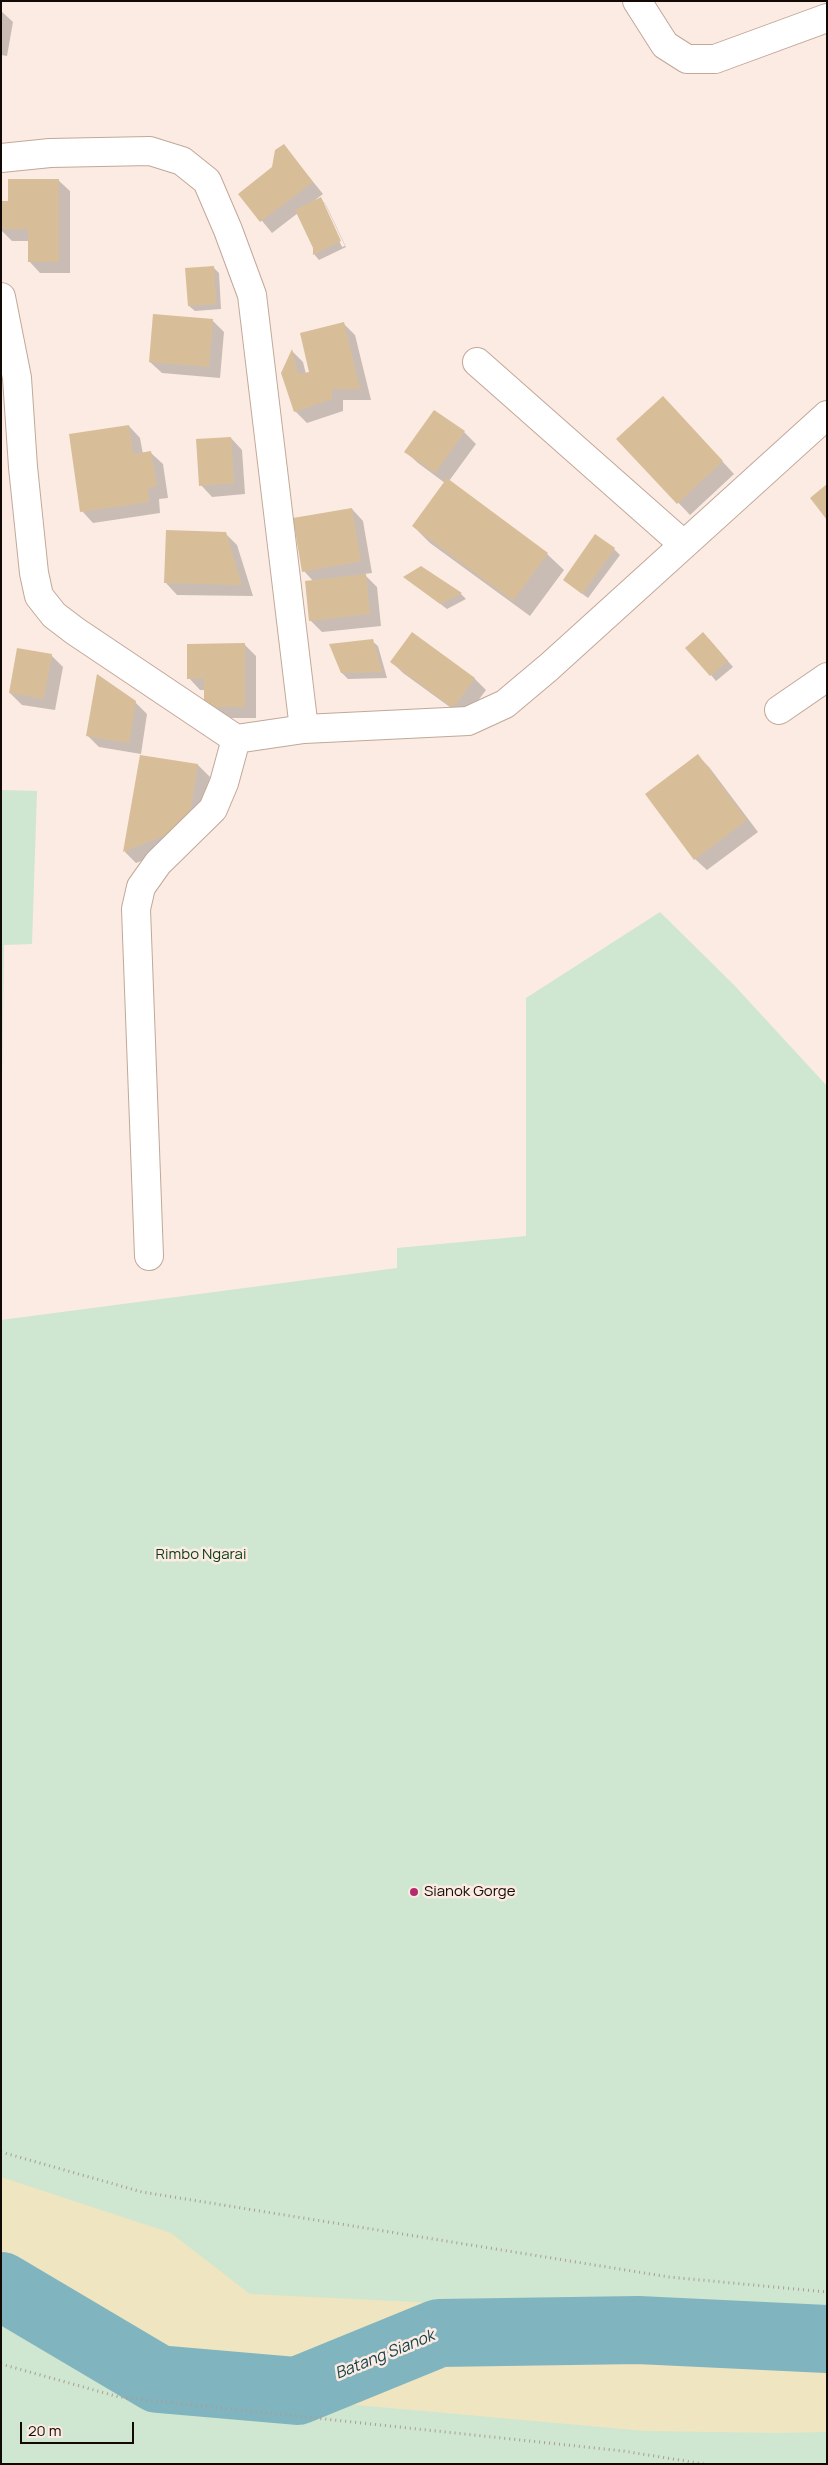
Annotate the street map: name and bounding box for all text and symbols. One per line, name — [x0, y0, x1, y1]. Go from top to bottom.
park label: Rimbo Ngarai — [156, 1546, 246, 1564]
place label: Sianok Gorge — [424, 1883, 515, 1901]
marker: Sianok Gorge — [408, 1886, 420, 1898]
water label: Batang Sianok — [332, 2326, 438, 2384]
scale bar — [22, 2412, 136, 2444]
text: 20 m — [28, 2420, 61, 2441]

